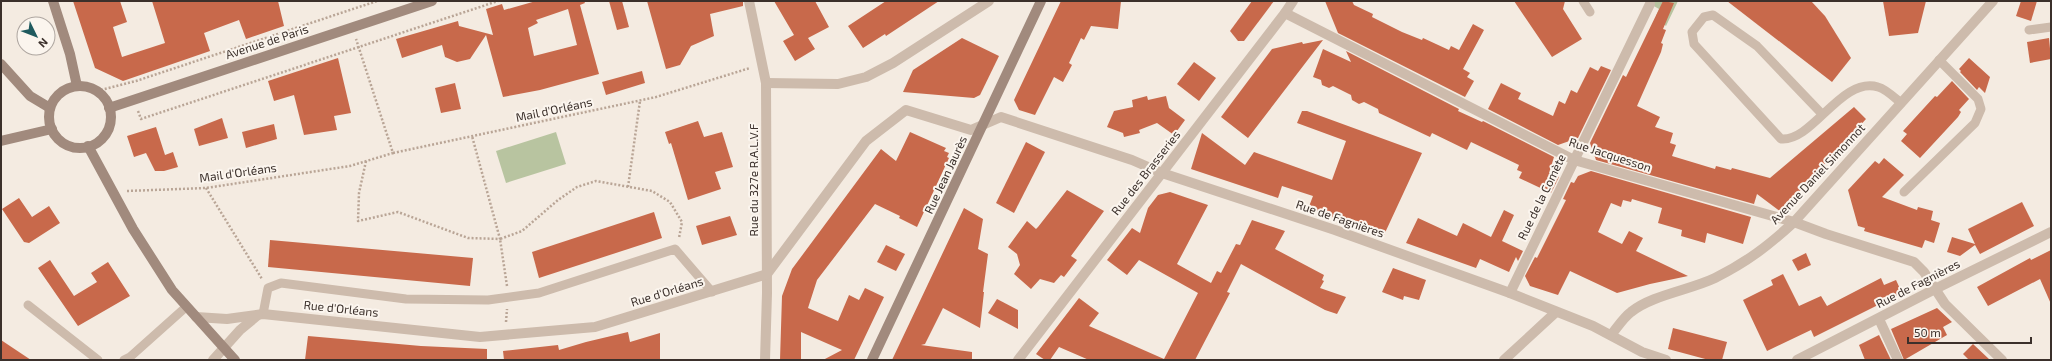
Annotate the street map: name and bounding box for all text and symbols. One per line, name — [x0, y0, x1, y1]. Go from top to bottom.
north arrow — [16, 16, 56, 56]
street label: Avenue de Paris — [223, 21, 310, 61]
text: N — [36, 36, 51, 51]
street label: Mail d'Orléans — [514, 94, 593, 124]
street label: Avenue Daniel Simonnot — [1767, 120, 1868, 226]
street label: Rue du 327e R.A.L.V.F — [746, 123, 760, 237]
street label: Rue des Brasseries — [1108, 127, 1183, 217]
street label: Rue Jean Jaurès — [921, 133, 969, 216]
street label: Rue Jacquesson — [1567, 134, 1653, 174]
street label: Rue de la Comète — [1514, 151, 1568, 242]
street label: Mail d'Orléans — [198, 160, 277, 184]
street label: Rue de Fagnières — [1294, 196, 1386, 240]
street label: Rue de Fagnières — [1873, 256, 1962, 310]
street label: Rue d'Orléans — [629, 273, 705, 309]
street label: Rue d'Orléans — [303, 297, 379, 319]
scale bar — [1908, 319, 2031, 345]
text: 50 m — [1914, 325, 1941, 339]

